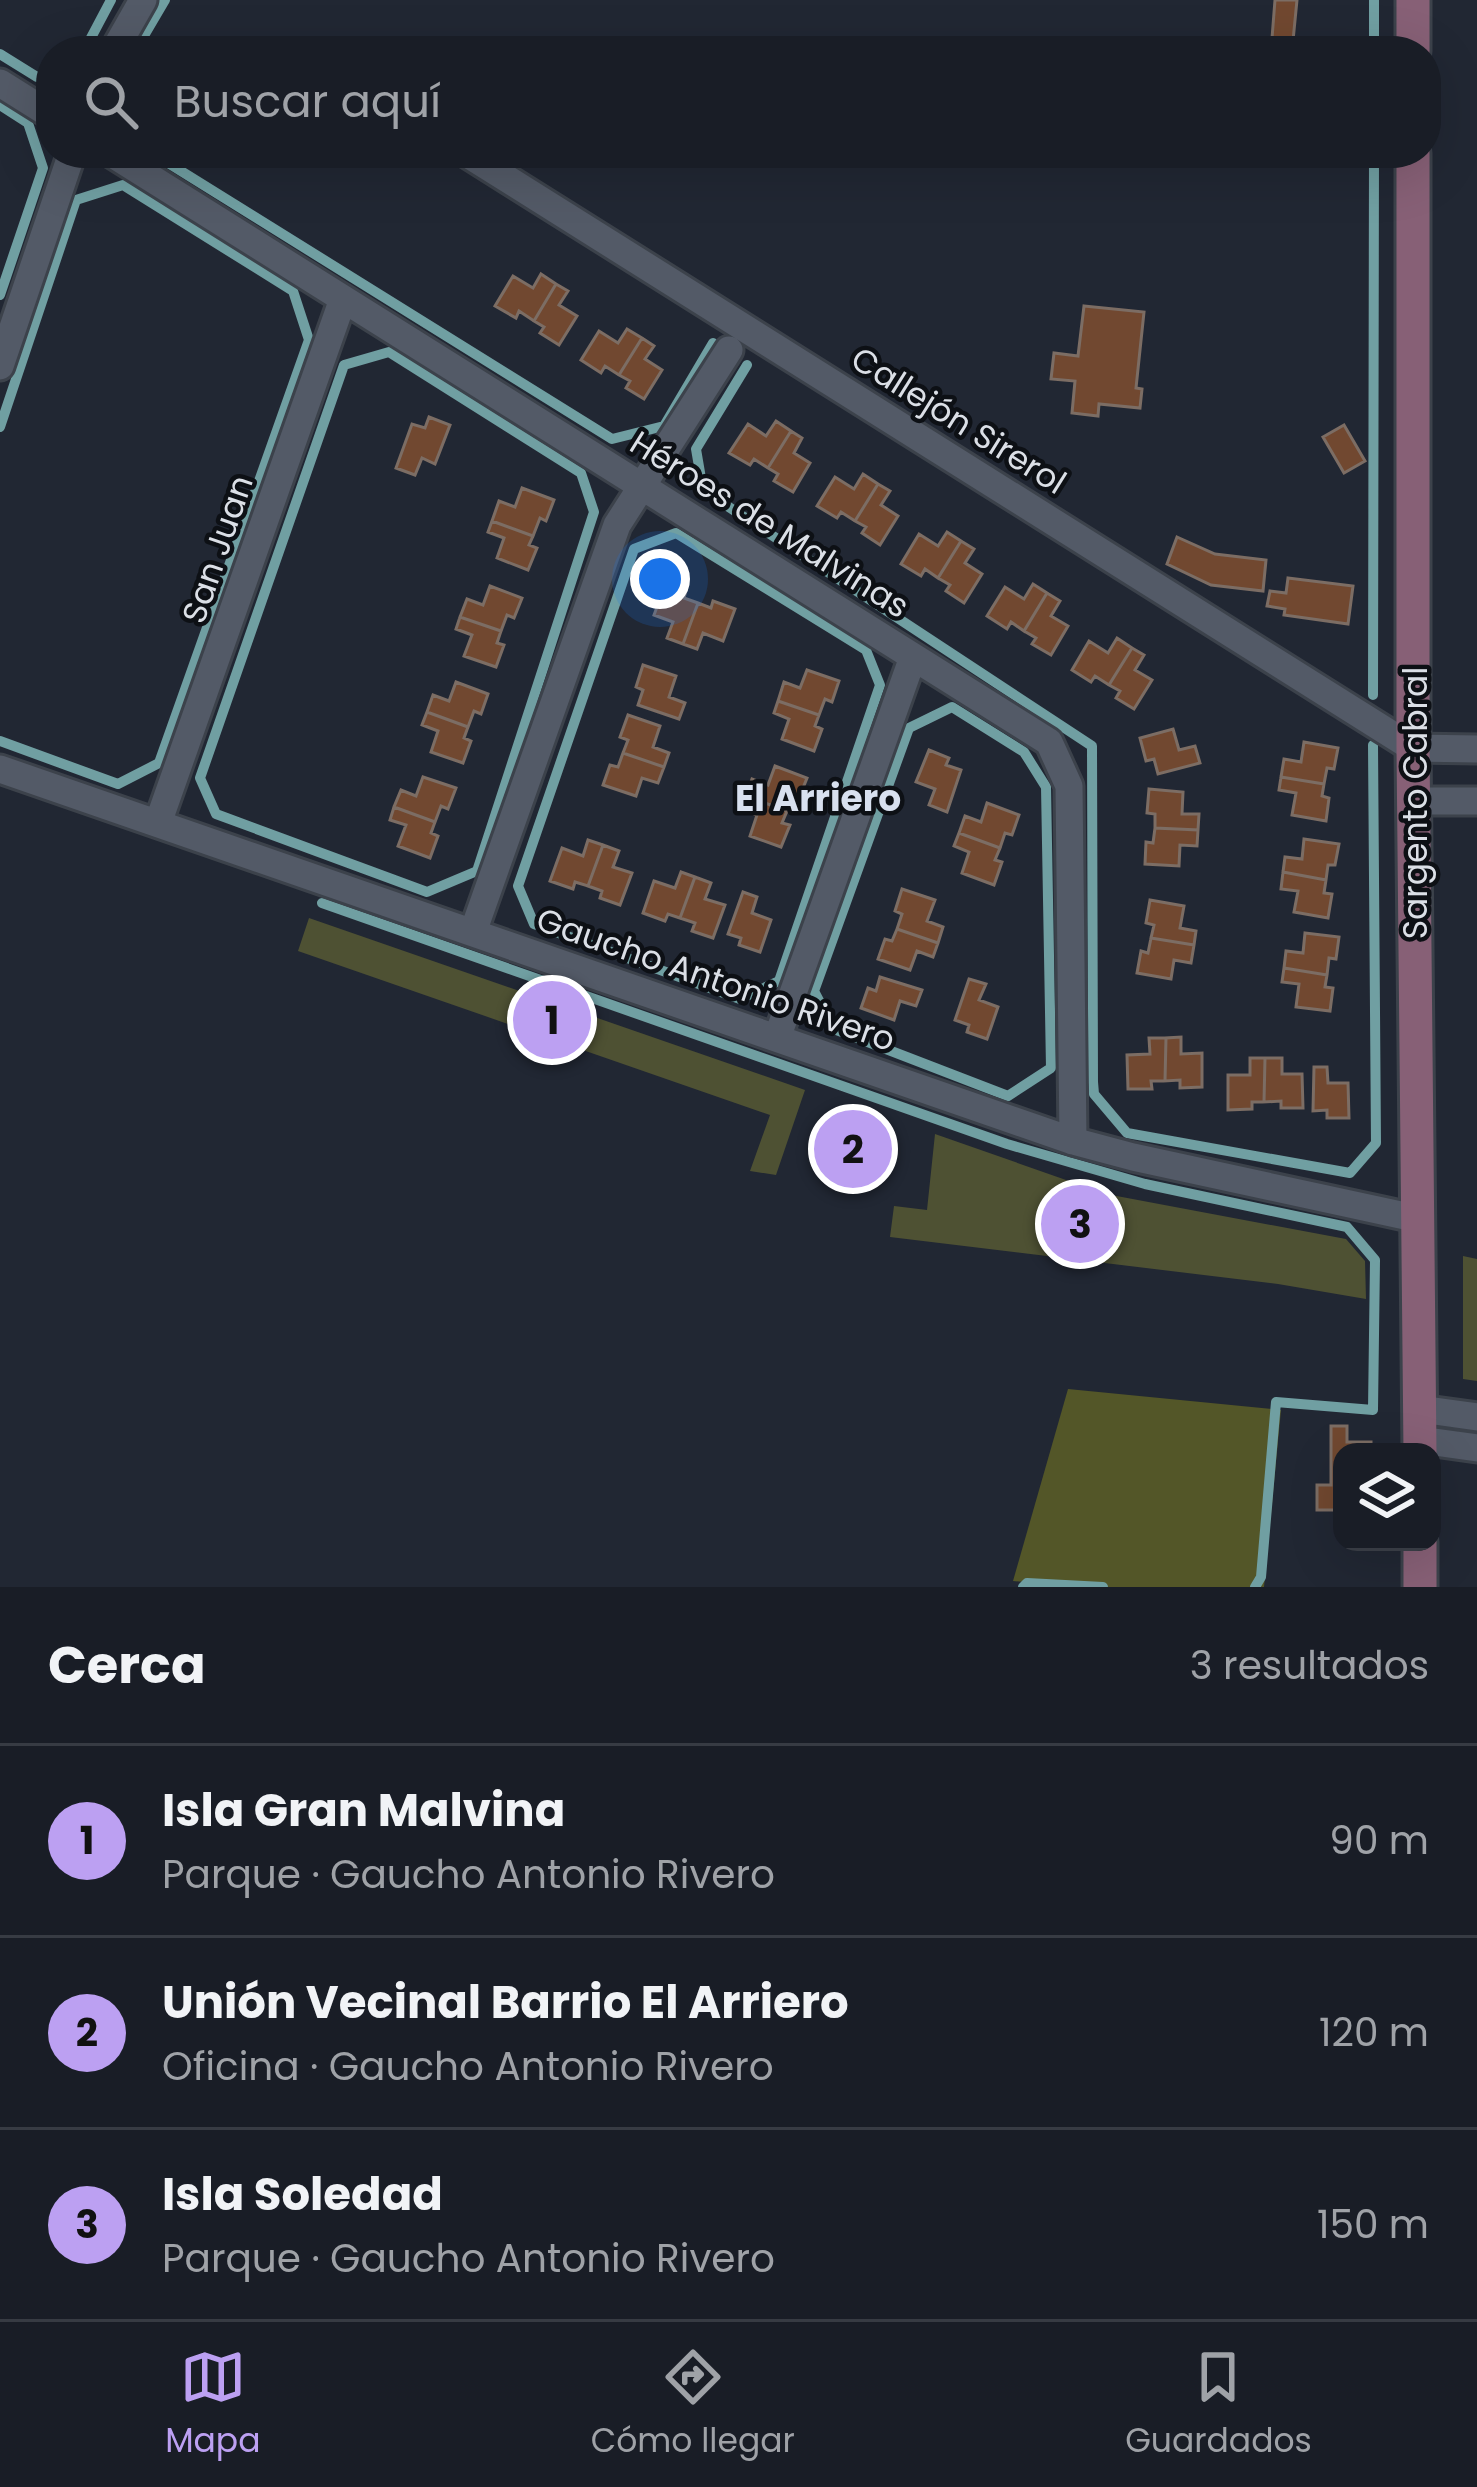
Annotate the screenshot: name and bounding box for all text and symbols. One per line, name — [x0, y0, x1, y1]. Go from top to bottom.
search box — [36, 36, 1441, 168]
icon: search — [78, 69, 144, 135]
text: Buscar aquí — [174, 70, 441, 133]
street label: Callejón Sirerol — [842, 335, 1075, 505]
street label: Héroes de Malvinas — [621, 419, 918, 629]
street label: San Juan — [170, 469, 265, 629]
your location — [630, 549, 690, 609]
street label: Sargento Cabral — [1392, 667, 1439, 939]
district label: El Arriero — [735, 773, 901, 824]
street label: Gaucho Antonio Rivero — [530, 896, 901, 1063]
pin: 1 — [513, 975, 591, 1065]
pin: 2 — [814, 1104, 892, 1194]
pin: 3 — [1041, 1179, 1119, 1269]
map controls — [1333, 1443, 1441, 1551]
button: layers — [1333, 1443, 1441, 1551]
text: Cerca — [48, 1629, 206, 1701]
text: 3 resultados — [1190, 1638, 1429, 1693]
text: Isla Gran Malvina — [162, 1779, 565, 1842]
text: 1 — [80, 1813, 94, 1868]
text: 90 m — [1329, 1813, 1429, 1868]
text: Parque · Gaucho Antonio Rivero — [162, 1847, 775, 1902]
text: Unión Vecinal Barrio El Arriero — [162, 1971, 849, 2034]
text: 2 — [76, 2005, 98, 2060]
text: 120 m — [1319, 2005, 1429, 2060]
text: Oficina · Gaucho Antonio Rivero — [162, 2039, 774, 2094]
text: Isla Soledad — [162, 2163, 443, 2226]
text: 3 — [75, 2197, 99, 2252]
text: 150 m — [1317, 2197, 1429, 2252]
text: Parque · Gaucho Antonio Rivero — [162, 2231, 775, 2286]
tab: Mapa — [165, 2344, 260, 2466]
tab: Cómo llegar — [591, 2344, 795, 2466]
tab: Guardados — [1125, 2344, 1312, 2466]

